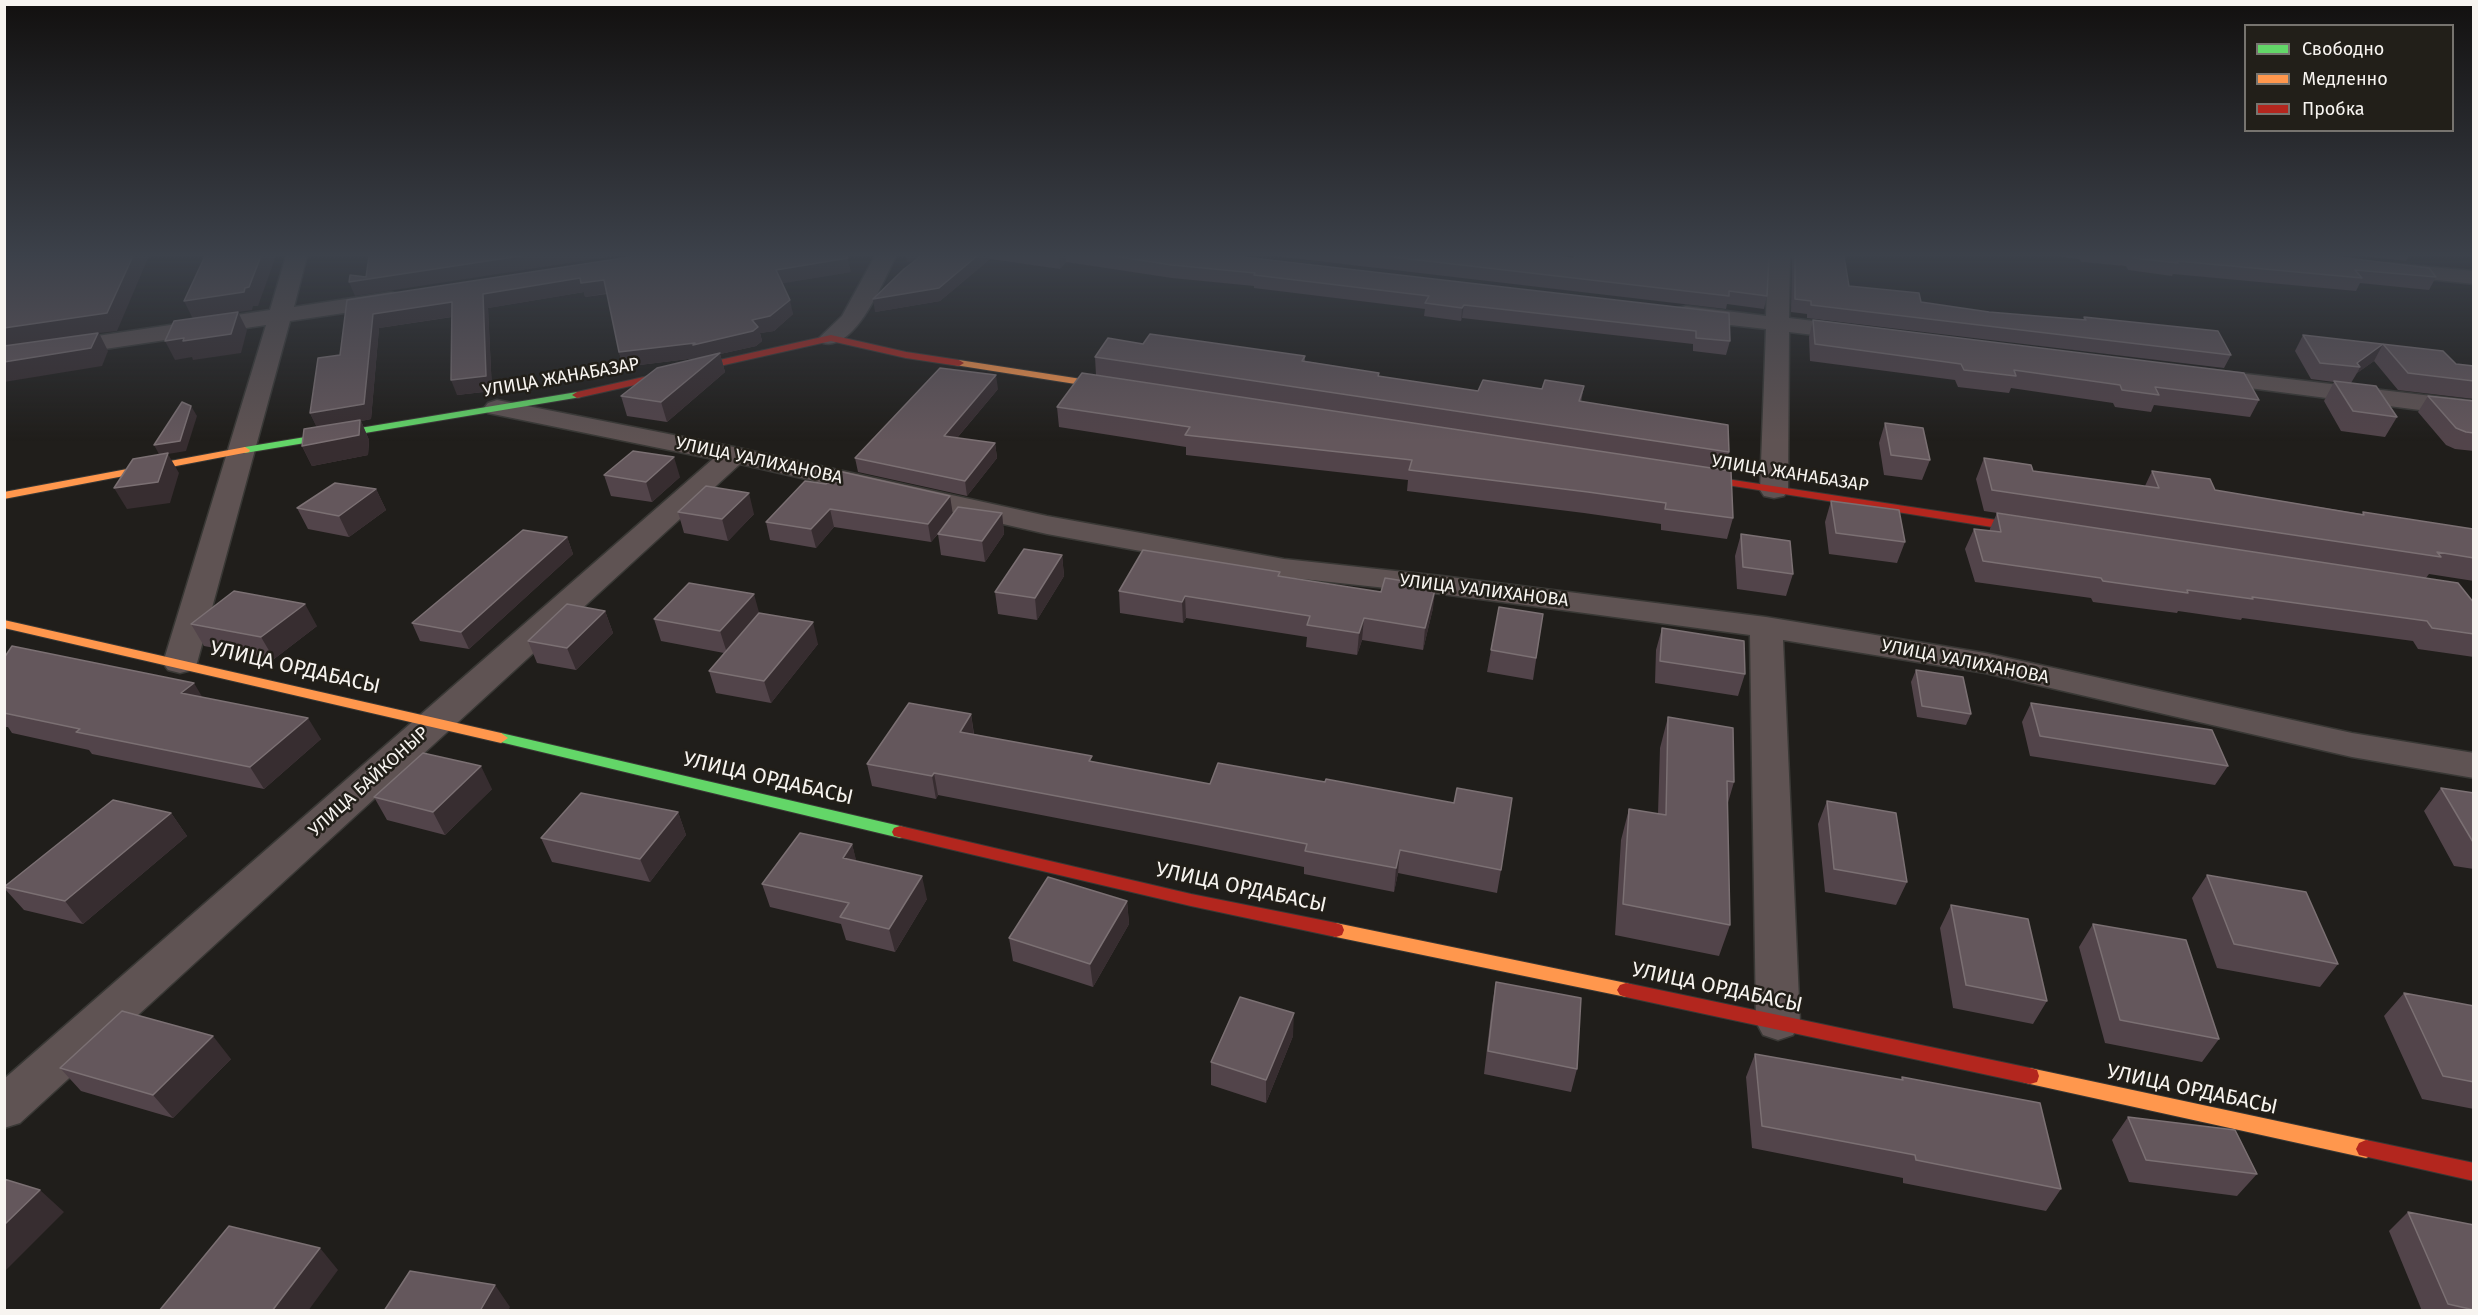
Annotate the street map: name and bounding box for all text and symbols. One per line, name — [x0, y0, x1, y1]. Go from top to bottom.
legend — [2244, 24, 2454, 132]
text: Свободно — [2302, 38, 2384, 60]
text: Медленно — [2302, 68, 2388, 90]
text: Пробка — [2302, 98, 2365, 120]
street label: УЛИЦА ЖАНАБАЗАР — [481, 354, 641, 402]
street label: УЛИЦА УАЛИХАНОВА — [674, 433, 844, 489]
street label: УЛИЦА ЖАНАБАЗАР — [1710, 451, 1870, 497]
street label: УЛИЦА УАЛИХАНОВА — [1398, 570, 1570, 612]
street label: УЛИЦА УАЛИХАНОВА — [1879, 635, 2051, 689]
street label: УЛИЦА ОРДАБАСЫ — [207, 636, 383, 700]
street label: УЛИЦА БАЙКОНЫР — [305, 723, 433, 841]
street label: УЛИЦА ОРДАБАСЫ — [680, 747, 856, 811]
street label: УЛИЦА ОРДАБАСЫ — [1153, 858, 1329, 918]
street label: УЛИЦА ОРДАБАСЫ — [1629, 958, 1805, 1018]
street label: УЛИЦА ОРДАБАСЫ — [2104, 1060, 2280, 1120]

